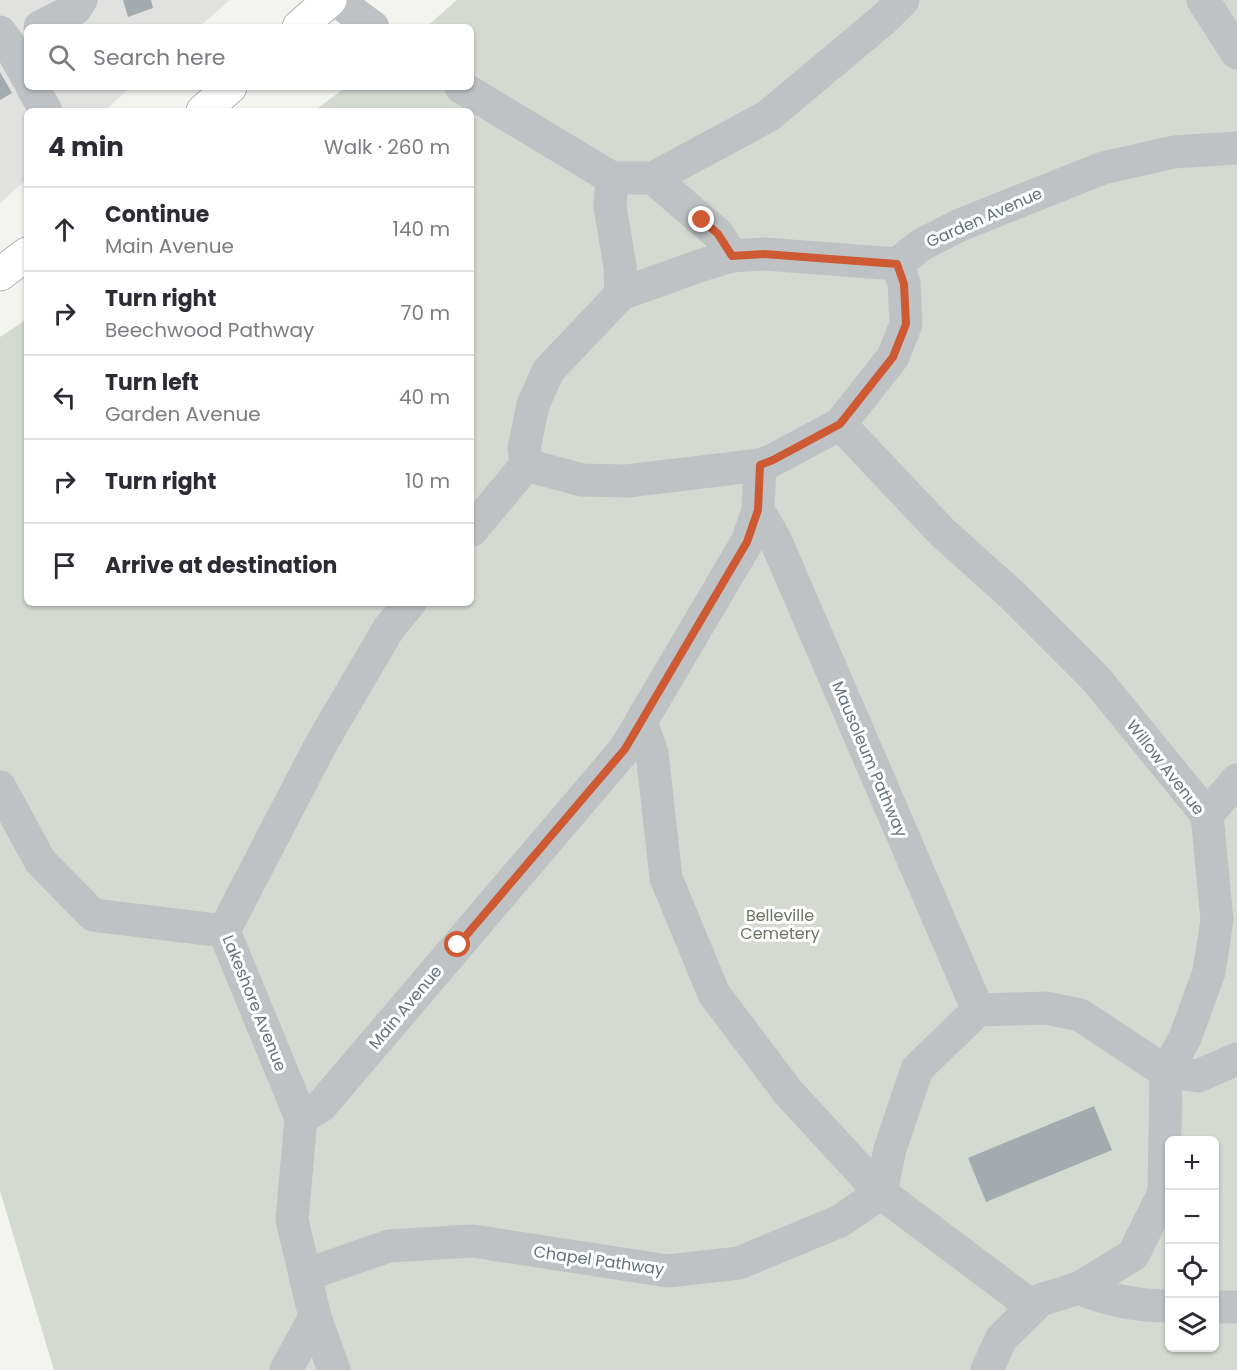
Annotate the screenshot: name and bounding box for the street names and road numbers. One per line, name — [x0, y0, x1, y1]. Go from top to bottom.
street label: Garden Avenue — [923, 182, 1046, 253]
street label: Mausoleum Pathway — [826, 678, 913, 841]
street label: Willow Avenue — [1121, 715, 1210, 820]
street label: Lakeshore Avenue — [217, 932, 292, 1075]
street label: Main Avenue — [363, 960, 447, 1054]
street label: Chapel Pathway — [532, 1240, 666, 1281]

